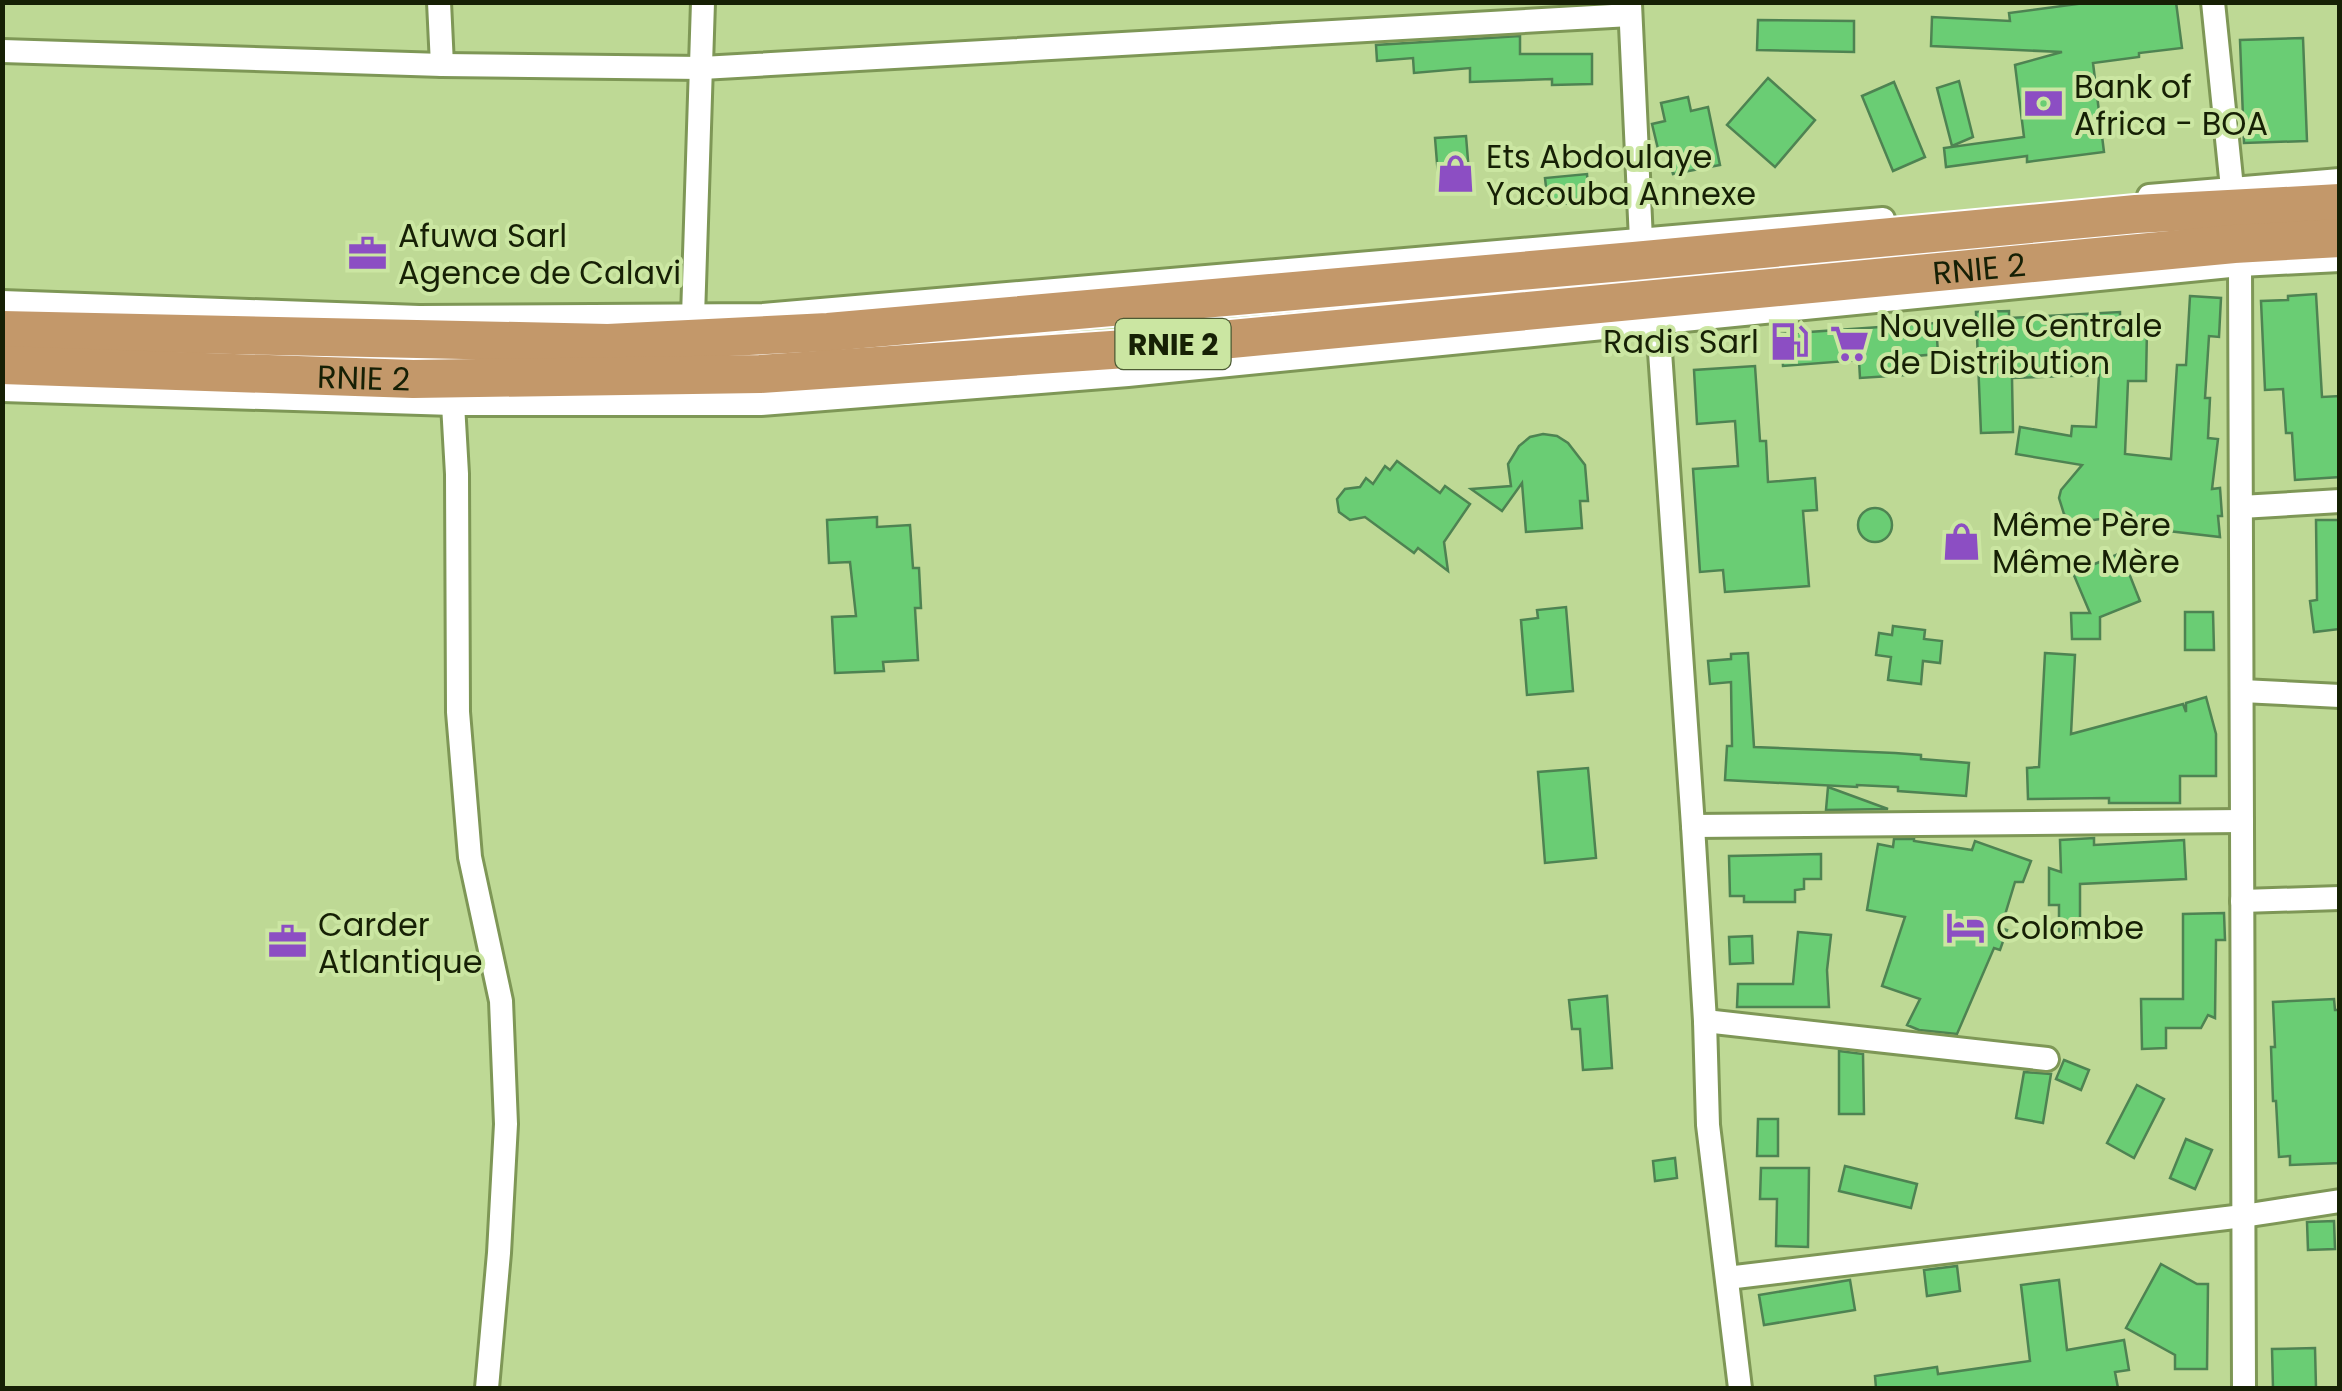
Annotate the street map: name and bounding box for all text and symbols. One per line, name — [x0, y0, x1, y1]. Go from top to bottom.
place label: Bank of Africa - BOA — [2074, 64, 2268, 146]
bank icon: Bank of Africa - BOA — [2023, 83, 2065, 125]
place label: Ets Abdoulaye Yacouba Annexe — [1486, 134, 1756, 216]
shop icon: Ets Abdoulaye Yacouba Annexe — [1435, 153, 1477, 195]
place label: Afuwa Sarl Agence de Calavi — [398, 213, 681, 295]
office icon: Afuwa Sarl Agence de Calavi — [347, 232, 389, 274]
street label: RNIE 2 — [1931, 241, 2028, 295]
place label: Nouvelle Centrale de Distribution — [1879, 303, 2162, 385]
road number: RNIE 2 — [1116, 319, 1230, 369]
place label: Radis Sarl — [1603, 319, 1759, 364]
fuel station icon: Radis Sarl — [1768, 320, 1810, 362]
supermarket icon: Nouvelle Centrale de Distribution — [1828, 322, 1870, 364]
street label: RNIE 2 — [316, 353, 411, 401]
place label: Même Père Même Mère — [1992, 502, 2180, 584]
shop icon: Même Père Même Mère — [1941, 521, 1983, 563]
place label: Carder Atlantique — [318, 902, 483, 984]
place label: Colombe — [1996, 905, 2144, 950]
hotel icon: Colombe — [1945, 906, 1987, 948]
office icon: Carder Atlantique — [267, 921, 309, 963]

